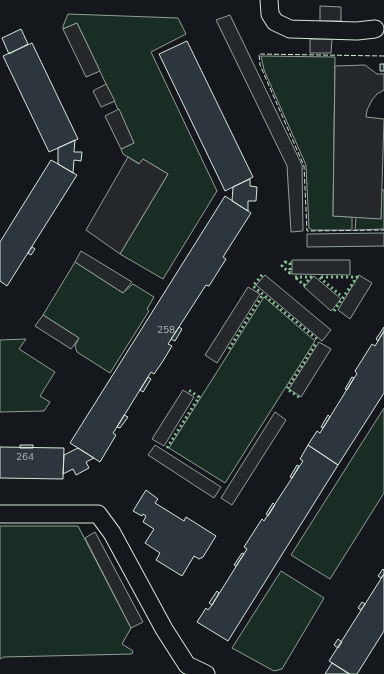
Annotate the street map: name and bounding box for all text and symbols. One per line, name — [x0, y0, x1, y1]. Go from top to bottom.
house number: 258 — [157, 323, 175, 337]
house number: 264 — [16, 450, 34, 464]

